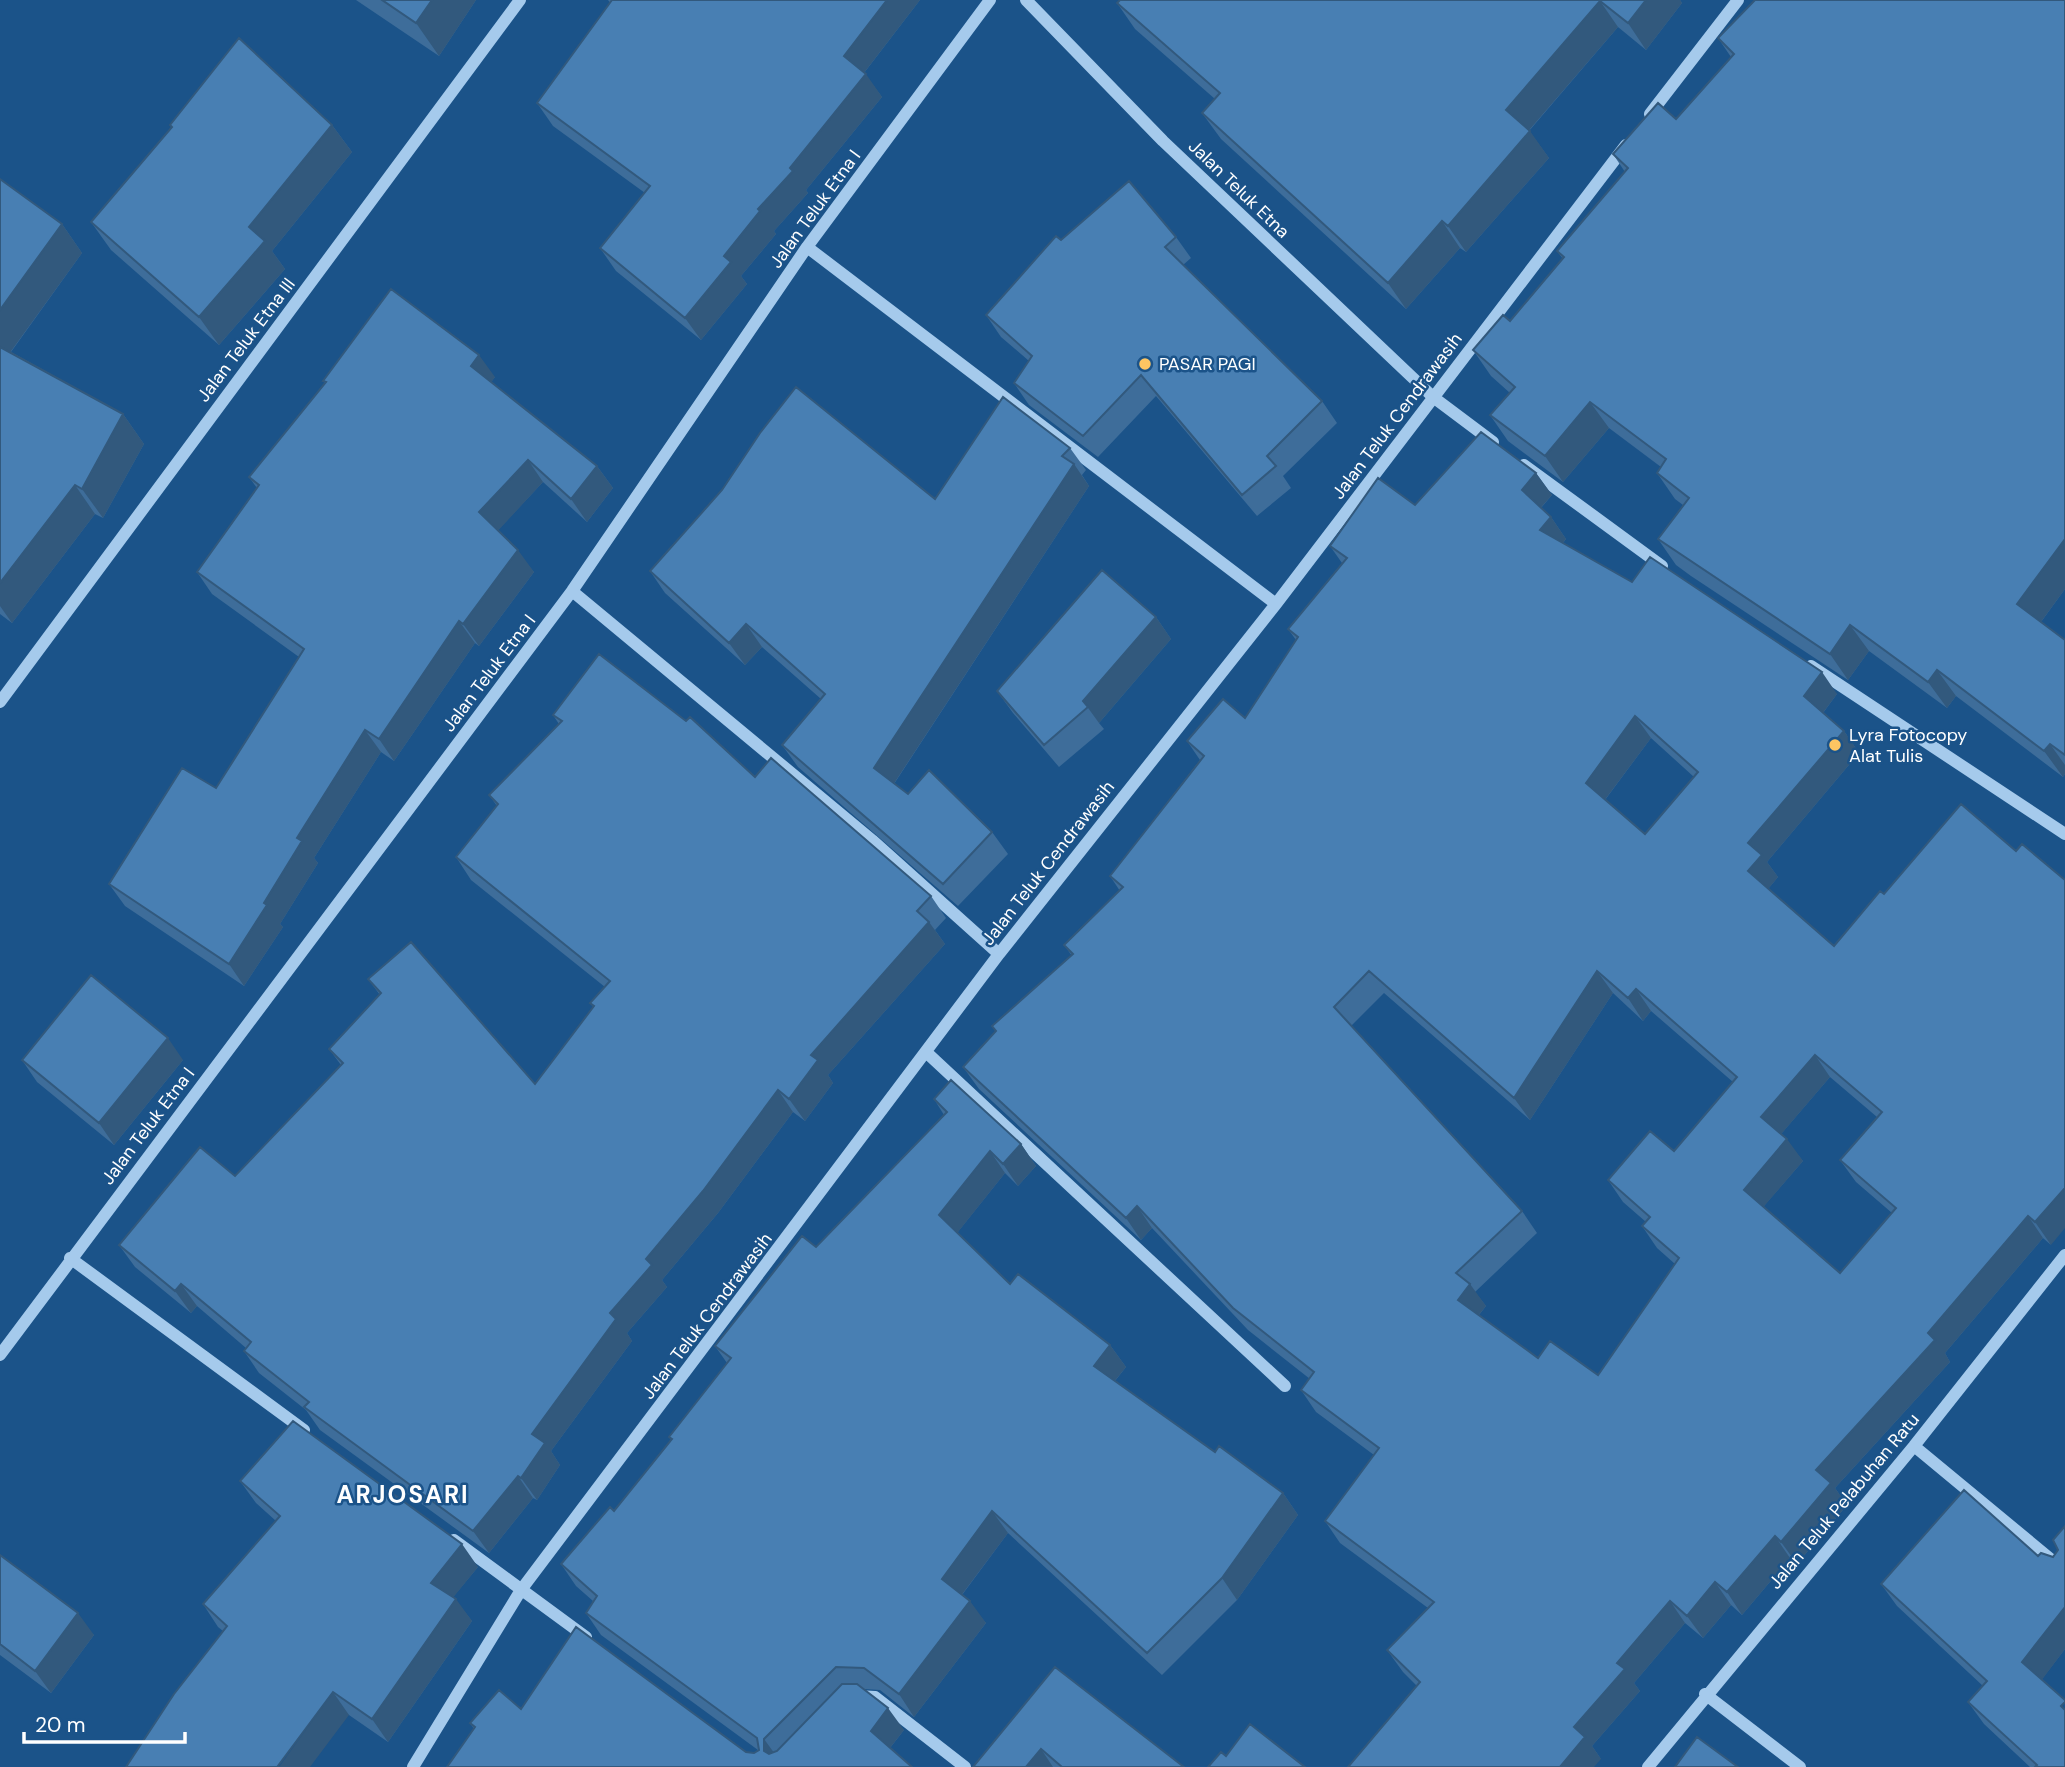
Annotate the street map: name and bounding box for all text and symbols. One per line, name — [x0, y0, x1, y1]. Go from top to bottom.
street label: Jalan Teluk Etna — [1183, 135, 1295, 243]
street label: Jalan Teluk Etna I — [764, 145, 866, 273]
street label: Jalan Teluk Etna III — [191, 273, 301, 407]
street label: Jalan Teluk Cendrawasih — [1326, 328, 1468, 504]
place label: PASAR PAGI — [1159, 352, 1256, 376]
marker: PASAR PAGI — [1137, 356, 1153, 372]
street label: Jalan Teluk Etna I — [437, 609, 541, 737]
place label: Lyra Fotocopy Alat Tulis — [1849, 723, 1967, 768]
marker: Lyra Fotocopy Alat Tulis — [1827, 737, 1843, 753]
street label: Jalan Teluk Cendrawasih — [976, 776, 1120, 950]
street label: Jalan Teluk Etna I — [96, 1062, 200, 1190]
street label: Jalan Teluk Cendrawasih — [636, 1228, 778, 1404]
street label: Jalan Teluk Pelabuhan Ratu — [1763, 1408, 1925, 1594]
district label: ARJOSARI — [336, 1479, 470, 1510]
scale bar — [24, 1700, 186, 1744]
text: 20 m — [35, 1711, 86, 1739]

